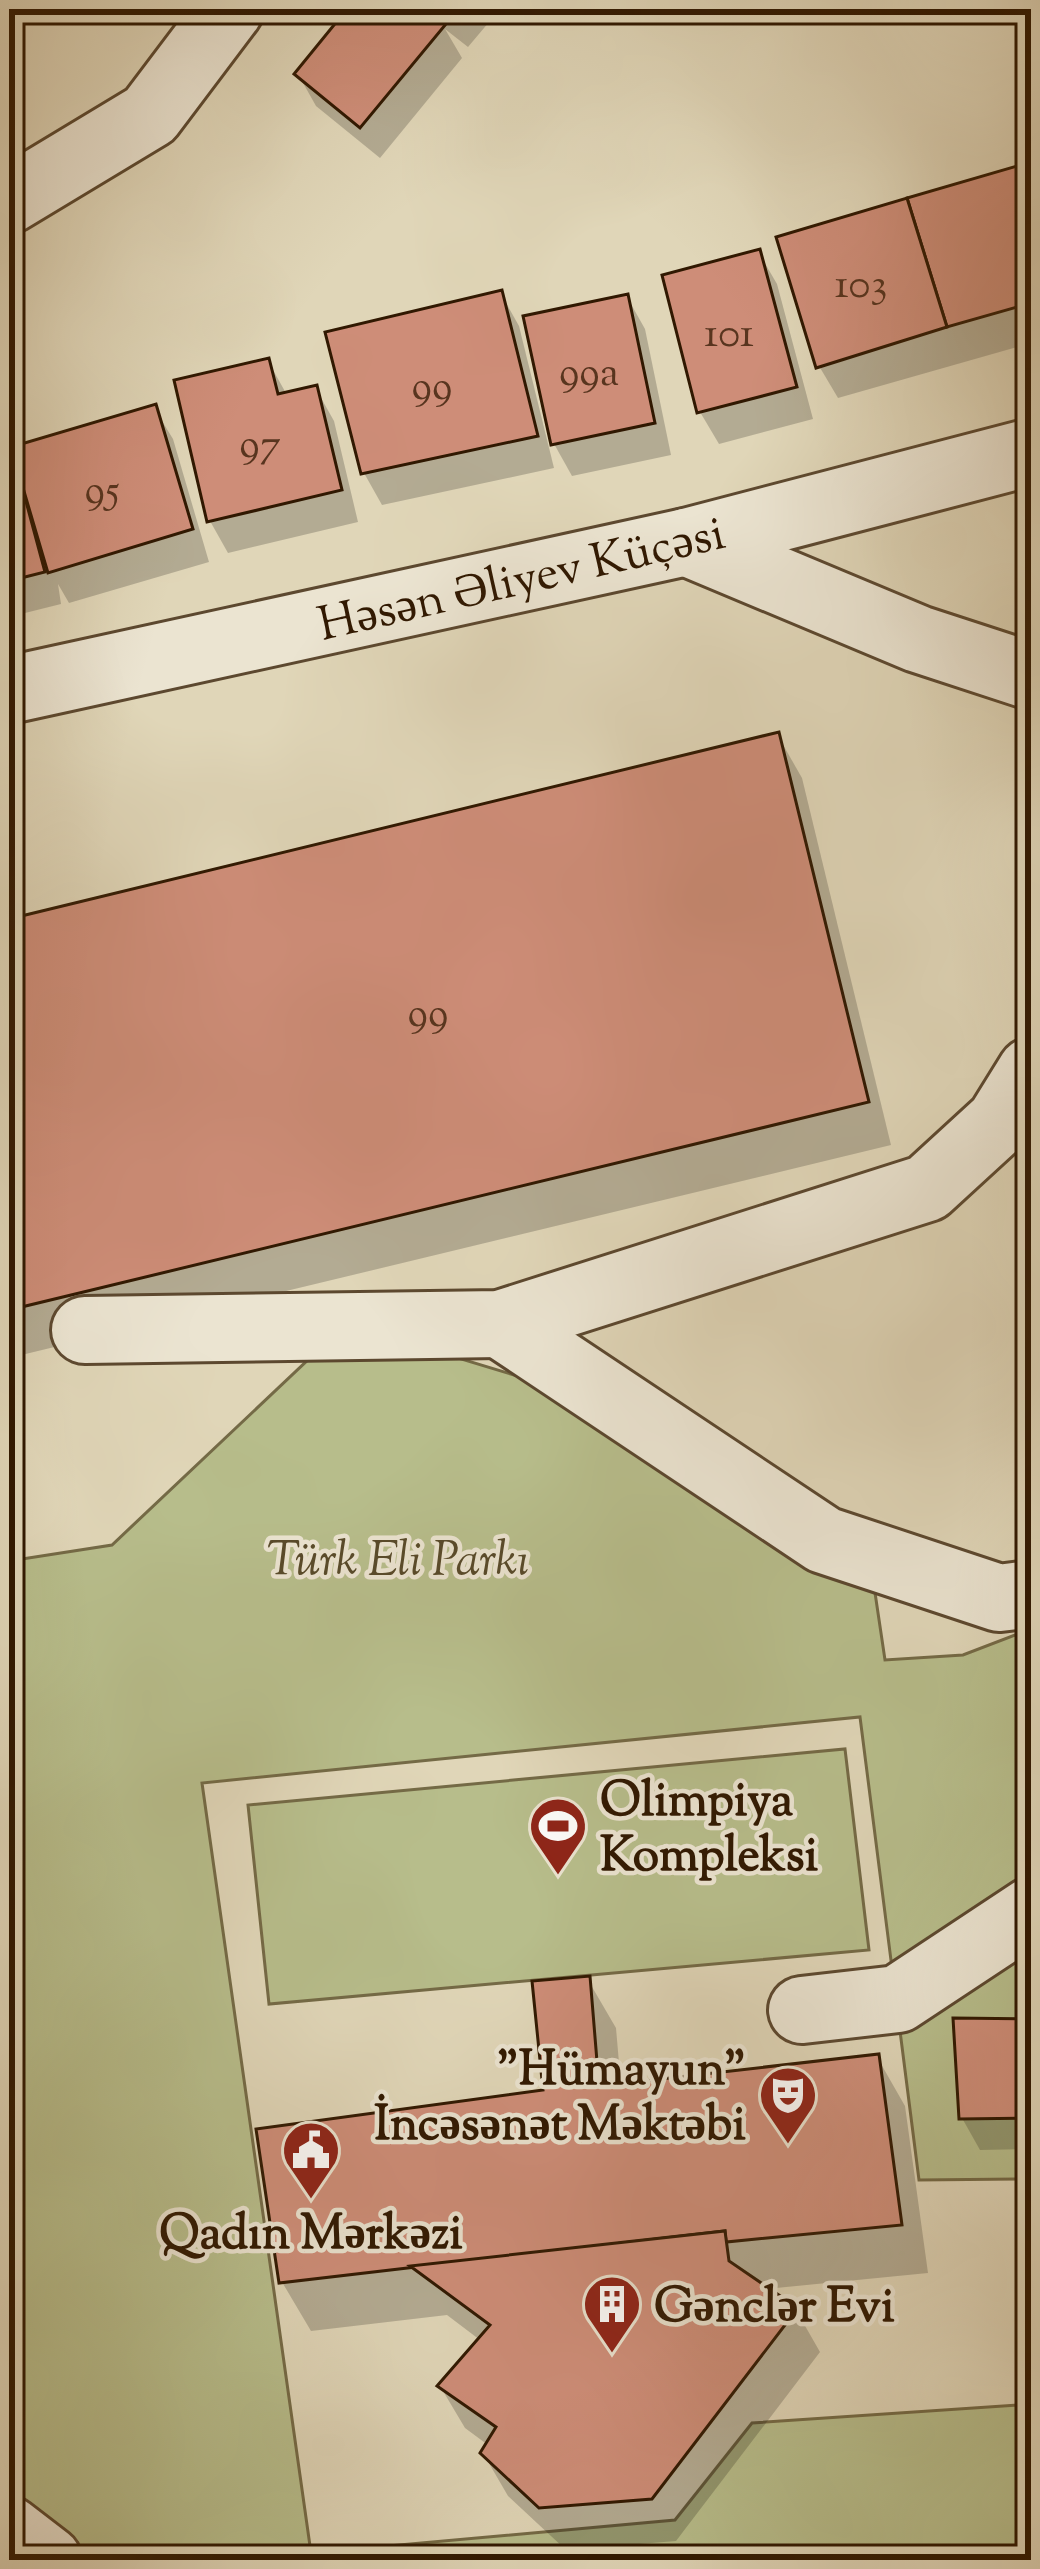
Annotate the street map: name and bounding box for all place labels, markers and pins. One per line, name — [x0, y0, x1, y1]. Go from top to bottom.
place label: Olimpiya Kompleksi — [600, 1769, 819, 1893]
sports icon: Olimpiya Kompleksi — [527, 1795, 589, 1877]
place label: "Hümayun" İncəsənət Məktəbi — [374, 2038, 746, 2162]
theatre icon: "Hümayun" İncəsənət Məktəbi — [757, 2064, 819, 2146]
public building icon: Qadın Mərkəzi — [280, 2119, 342, 2201]
place label: Qadın Mərkəzi — [159, 2202, 463, 2271]
building icon: Gənclər Evi — [581, 2273, 643, 2355]
place label: Gənclər Evi — [654, 2275, 895, 2344]

